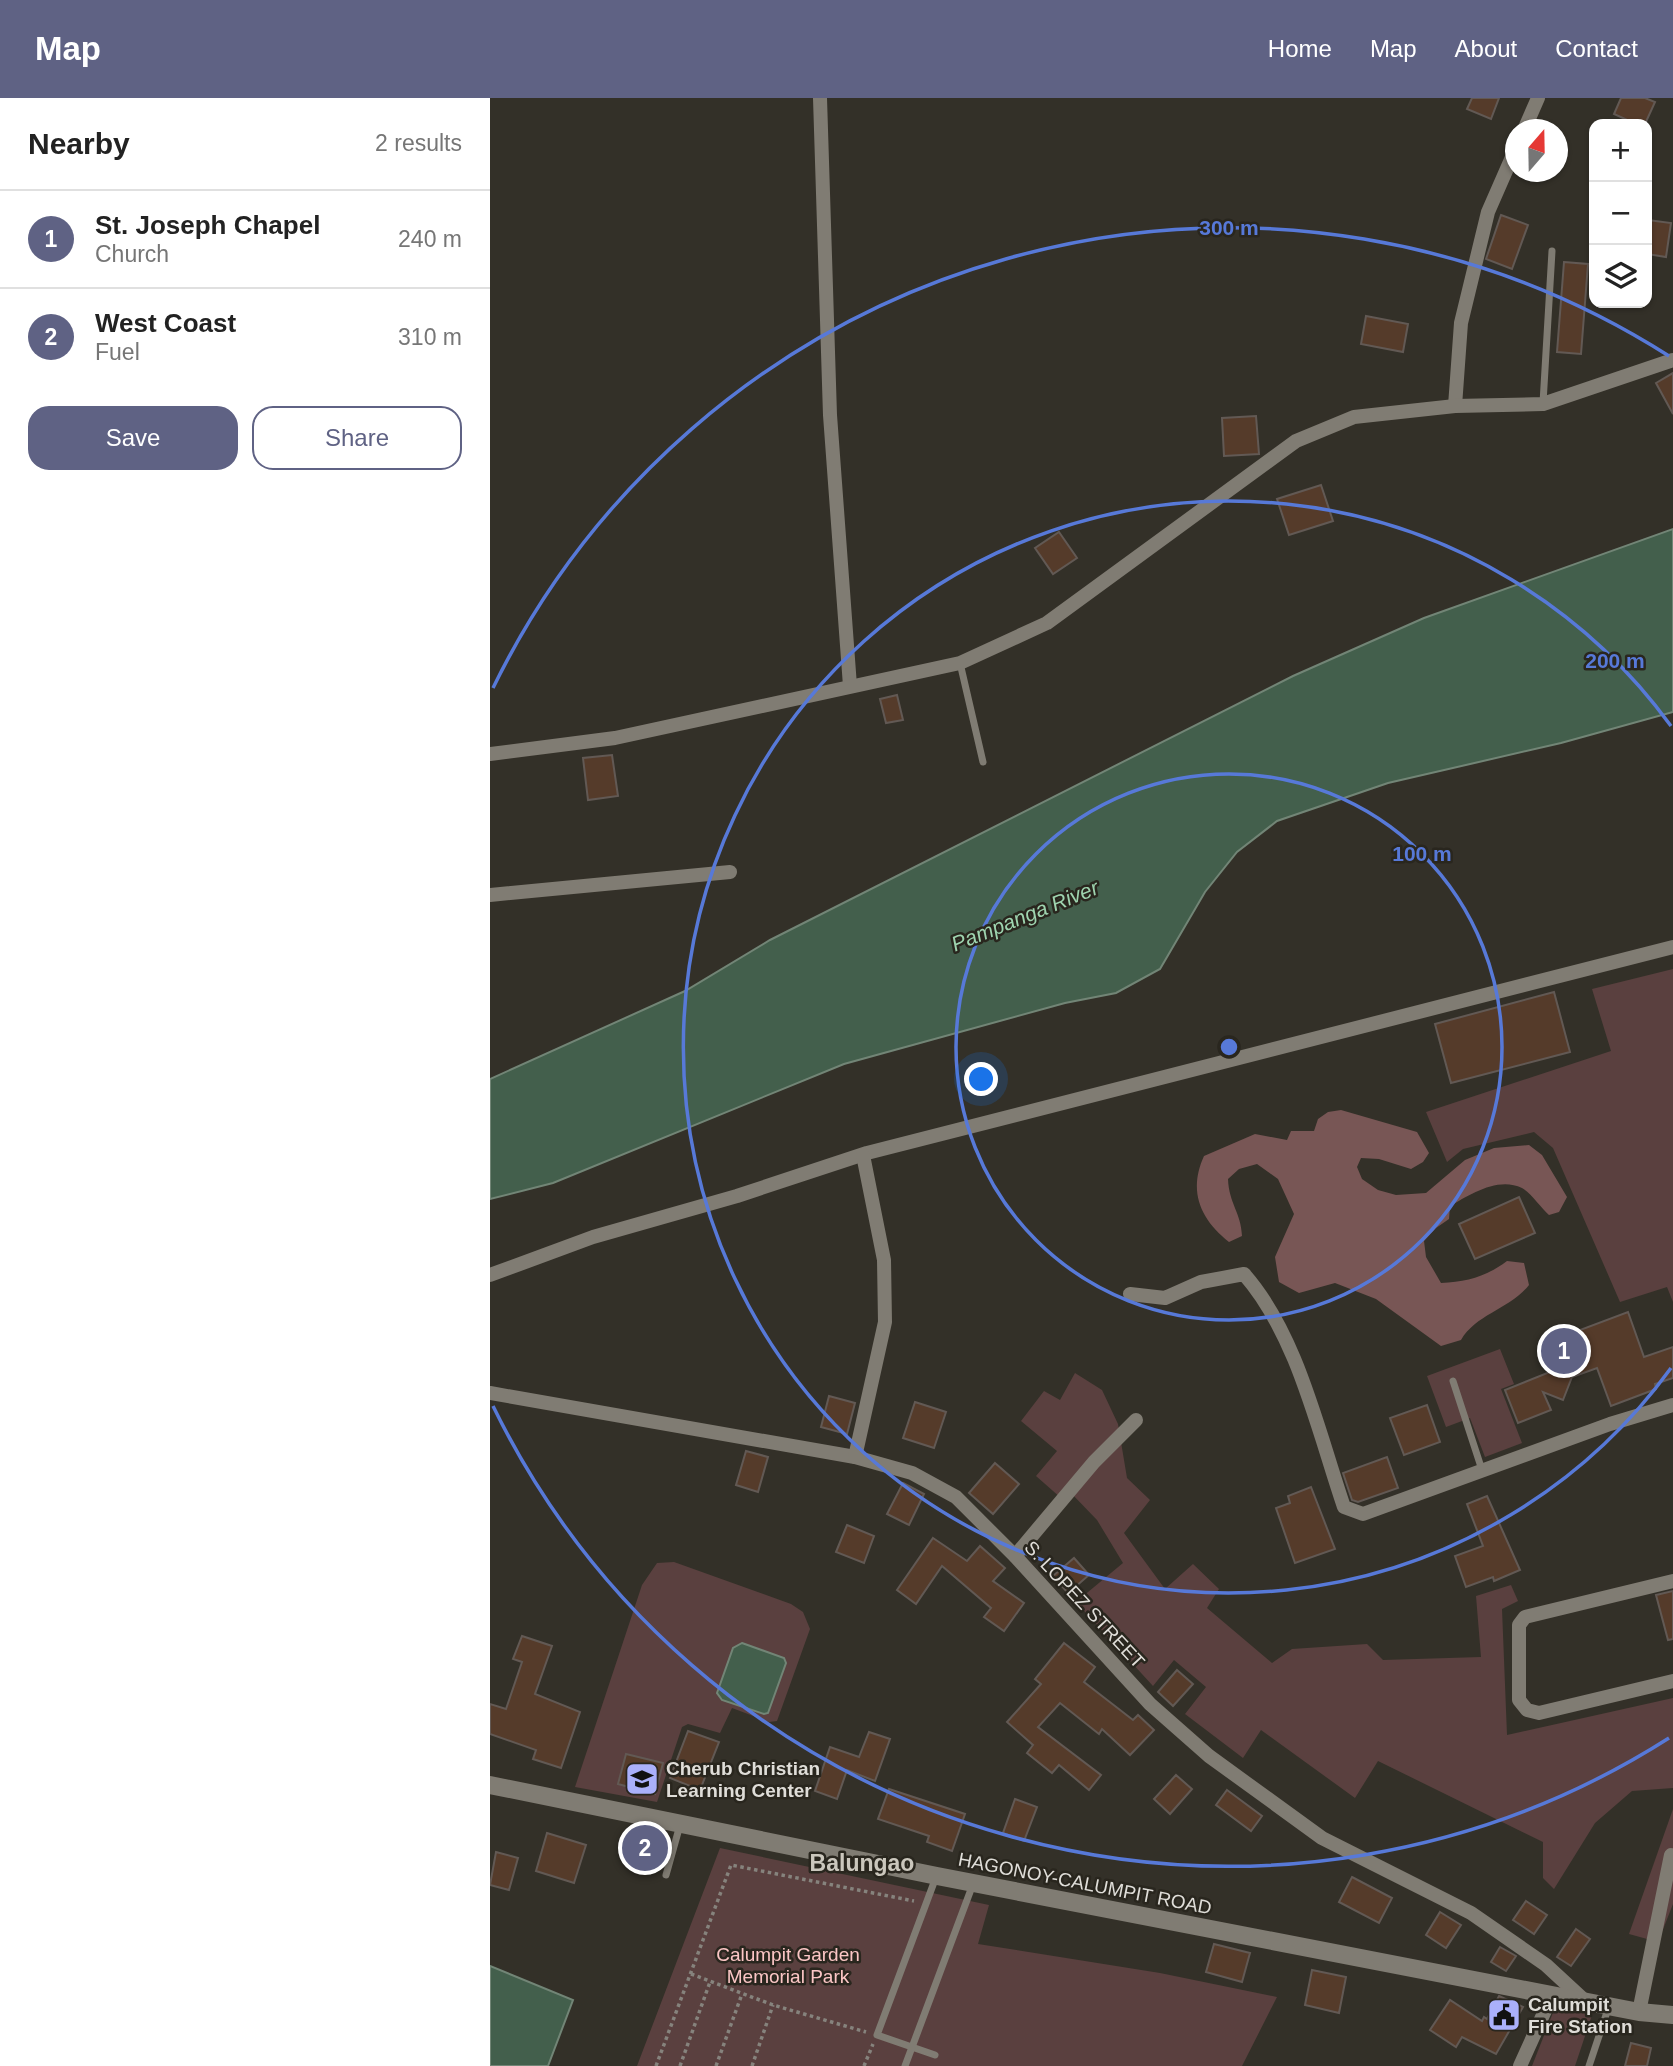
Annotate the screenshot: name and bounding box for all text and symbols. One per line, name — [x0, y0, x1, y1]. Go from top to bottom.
text: Map — [35, 30, 101, 67]
text: Home — [1268, 35, 1332, 62]
text: Map — [1370, 35, 1417, 62]
text: About — [1455, 35, 1517, 62]
text: Contact — [1555, 35, 1638, 62]
north arrow — [1505, 119, 1568, 182]
map controls — [1589, 119, 1652, 308]
button: + — [1589, 119, 1652, 182]
text: Nearby — [28, 127, 130, 160]
text: 2 results — [375, 130, 462, 156]
button: − — [1589, 182, 1652, 245]
text: St. Joseph Chapel — [95, 210, 320, 240]
text: 300 m — [1199, 216, 1259, 239]
text: 1 — [45, 226, 57, 252]
text: 240 m — [398, 226, 462, 252]
text: Church — [95, 241, 169, 267]
button: layers — [1589, 245, 1652, 308]
text: West Coast — [95, 308, 236, 338]
text: 2 — [45, 324, 57, 350]
text: 310 m — [398, 324, 462, 350]
text: Fuel — [95, 339, 140, 365]
button: Save — [28, 406, 238, 470]
button: Share — [252, 406, 462, 470]
text: 200 m — [1585, 649, 1645, 672]
text: 100 m — [1392, 842, 1452, 865]
water label: Pampanga River — [948, 875, 1103, 955]
centre of rings — [1217, 1035, 1241, 1059]
your location — [964, 1062, 998, 1096]
pin: 1 — [1541, 1325, 1587, 1377]
street label: S. LOPEZ STREET — [1020, 1537, 1149, 1672]
place label: Cherub Christian Learning Center — [666, 1758, 820, 1801]
school or university icon: Cherub Christian Learning Center — [623, 1760, 661, 1798]
pin: 2 — [622, 1822, 668, 1874]
street label: HAGONOY-CALUMPIT ROAD — [956, 1849, 1213, 1918]
district label: Balungao — [810, 1850, 914, 1876]
park label: Calumpit Garden Memorial Park — [716, 1944, 860, 1987]
place label: Calumpit Fire Station — [1528, 1994, 1633, 2037]
public building icon: Calumpit Fire Station — [1485, 1996, 1523, 2034]

